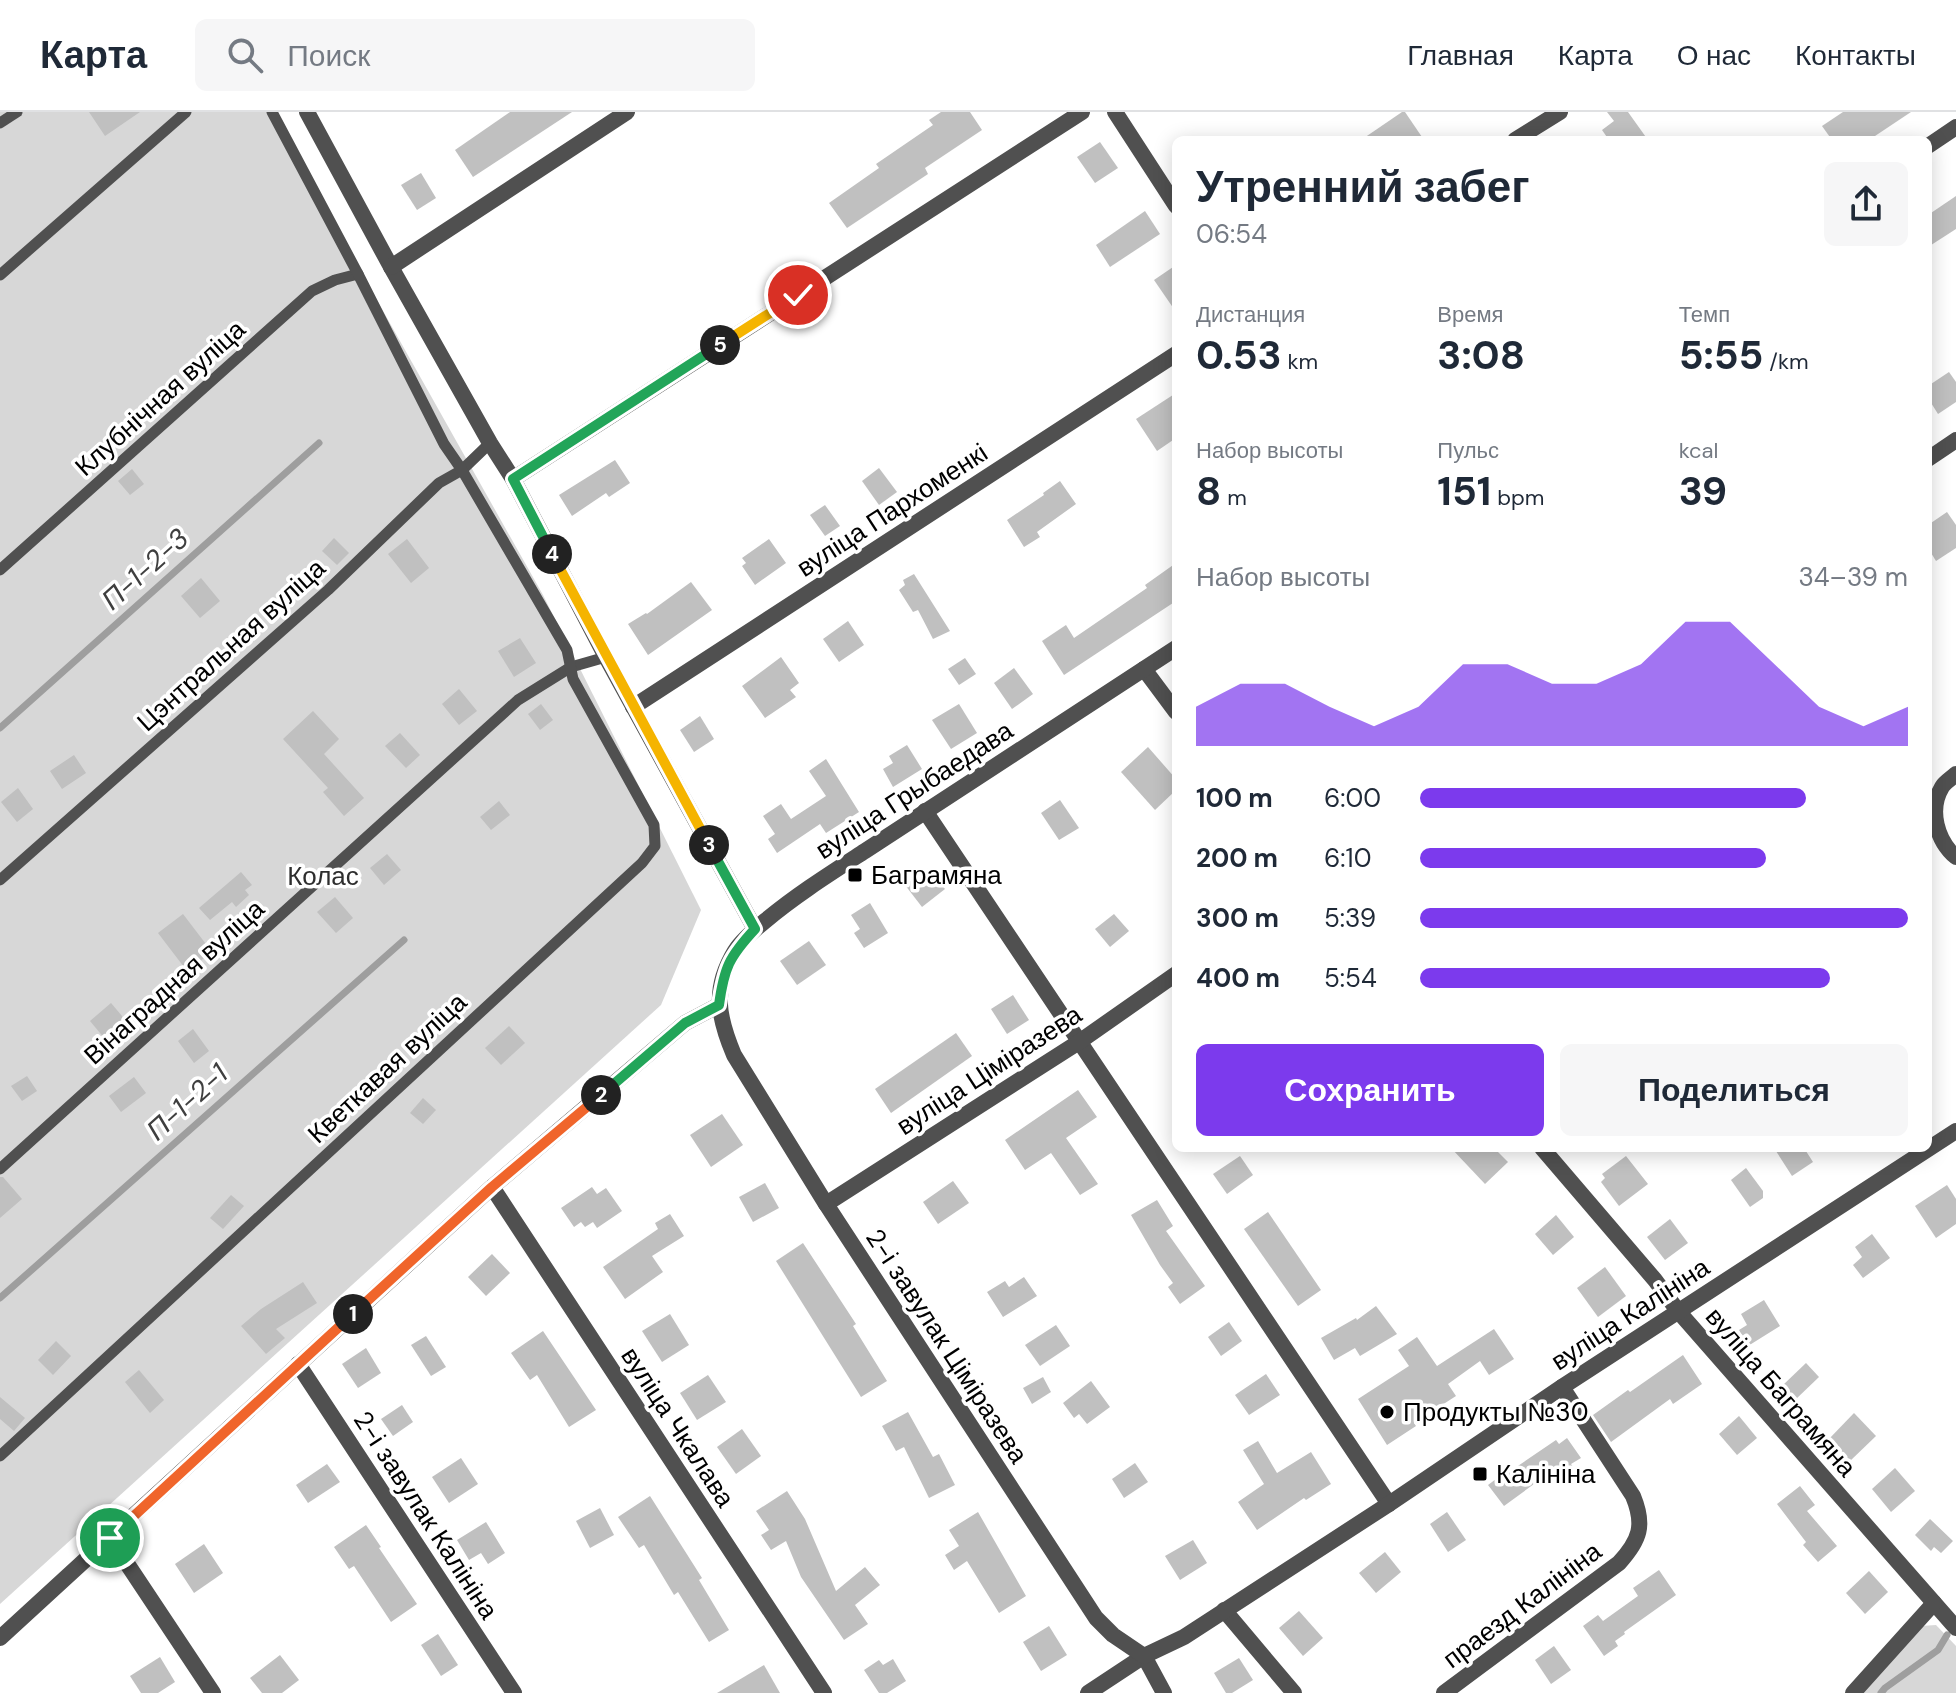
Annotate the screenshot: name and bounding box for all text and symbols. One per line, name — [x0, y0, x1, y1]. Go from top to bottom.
search box — [195, 19, 755, 91]
text: Карта — [40, 30, 147, 80]
icon: search — [223, 33, 267, 77]
text: Поиск — [287, 36, 370, 75]
text: Главная — [1407, 37, 1514, 74]
text: Карта — [1558, 37, 1633, 74]
text: О нас — [1677, 37, 1751, 74]
text: Контакты — [1795, 37, 1916, 74]
text: Утренний забег — [1196, 158, 1530, 216]
button: share — [1824, 162, 1908, 246]
text: 06:54 — [1196, 217, 1267, 251]
pin — [764, 261, 832, 329]
icon: check — [776, 273, 820, 317]
text: Дистанция — [1196, 300, 1305, 329]
text: Время — [1437, 300, 1504, 329]
text: Темп — [1679, 300, 1730, 329]
street label: Клубнічная вуліца — [68, 312, 253, 484]
pin: 5 — [700, 325, 740, 365]
text: 0.53 — [1196, 329, 1282, 381]
text: 3:08 — [1437, 329, 1525, 381]
text: 5:55 — [1679, 329, 1763, 381]
text: 5 — [713, 330, 727, 359]
text: km — [1282, 347, 1318, 376]
text: /km — [1763, 347, 1809, 376]
street label: вуліца Пархоменкі — [790, 436, 994, 584]
text: Набор высоты — [1196, 436, 1343, 465]
text: Пульс — [1437, 436, 1499, 465]
text: kcal — [1679, 436, 1718, 465]
text: 8 — [1196, 465, 1221, 517]
text: 151 — [1437, 465, 1491, 517]
text: 39 — [1679, 465, 1727, 517]
text: m — [1221, 483, 1247, 512]
text: bpm — [1491, 483, 1544, 512]
water label: П-1-2-3 — [94, 520, 196, 618]
pin: 4 — [532, 534, 572, 574]
text: 4 — [545, 539, 559, 568]
street label: Цэнтральная вуліца — [130, 551, 333, 739]
text: Набор высоты — [1196, 560, 1370, 594]
text: 34–39 m — [1798, 560, 1908, 594]
street label: вуліца Грыбаедава — [809, 713, 1020, 867]
text: 100 m — [1196, 781, 1273, 815]
text: 6:00 — [1324, 781, 1381, 815]
pin: 3 — [689, 825, 729, 865]
text: 3 — [702, 830, 716, 859]
text: 200 m — [1196, 841, 1278, 875]
text: 6:10 — [1324, 841, 1371, 875]
place label: Баграмяна — [871, 858, 1002, 892]
park label: Колас — [287, 859, 359, 893]
marker: Баграмяна — [846, 866, 864, 884]
street label: Вінаградная вуліца — [77, 892, 272, 1072]
text: 300 m — [1196, 901, 1279, 935]
text: 5:39 — [1324, 901, 1376, 935]
text: 400 m — [1196, 961, 1280, 995]
text: 5:54 — [1324, 961, 1377, 995]
street label: Кветкавая вуліца — [300, 985, 474, 1151]
street label: вуліца Ціміразева — [890, 997, 1089, 1143]
button: Сохранить — [1196, 1044, 1544, 1136]
button: Поделиться — [1560, 1044, 1908, 1136]
water label: П-1-2-1 — [138, 1055, 236, 1148]
pin: 2 — [581, 1075, 621, 1115]
text: 2 — [595, 1080, 607, 1109]
street label: 2-і завулак Ціміразева — [858, 1222, 1036, 1470]
street label: вуліца Калініна — [1544, 1250, 1716, 1378]
pin: 1 — [333, 1294, 373, 1334]
text: 1 — [349, 1299, 357, 1328]
street label: вуліца Баграмяна — [1698, 1300, 1864, 1484]
street label: вуліца Чкалава — [614, 1340, 743, 1514]
place label: Продукты №30 — [1403, 1395, 1588, 1429]
marker: Продукты №30 — [1378, 1403, 1396, 1421]
street label: 2-і завулак Калініна — [346, 1405, 506, 1626]
place label: Калініна — [1496, 1457, 1596, 1491]
marker: Калініна — [1471, 1465, 1489, 1483]
pin — [76, 1504, 144, 1572]
icon: arrive — [88, 1516, 132, 1560]
street label: праезд Калініна — [1436, 1534, 1608, 1676]

